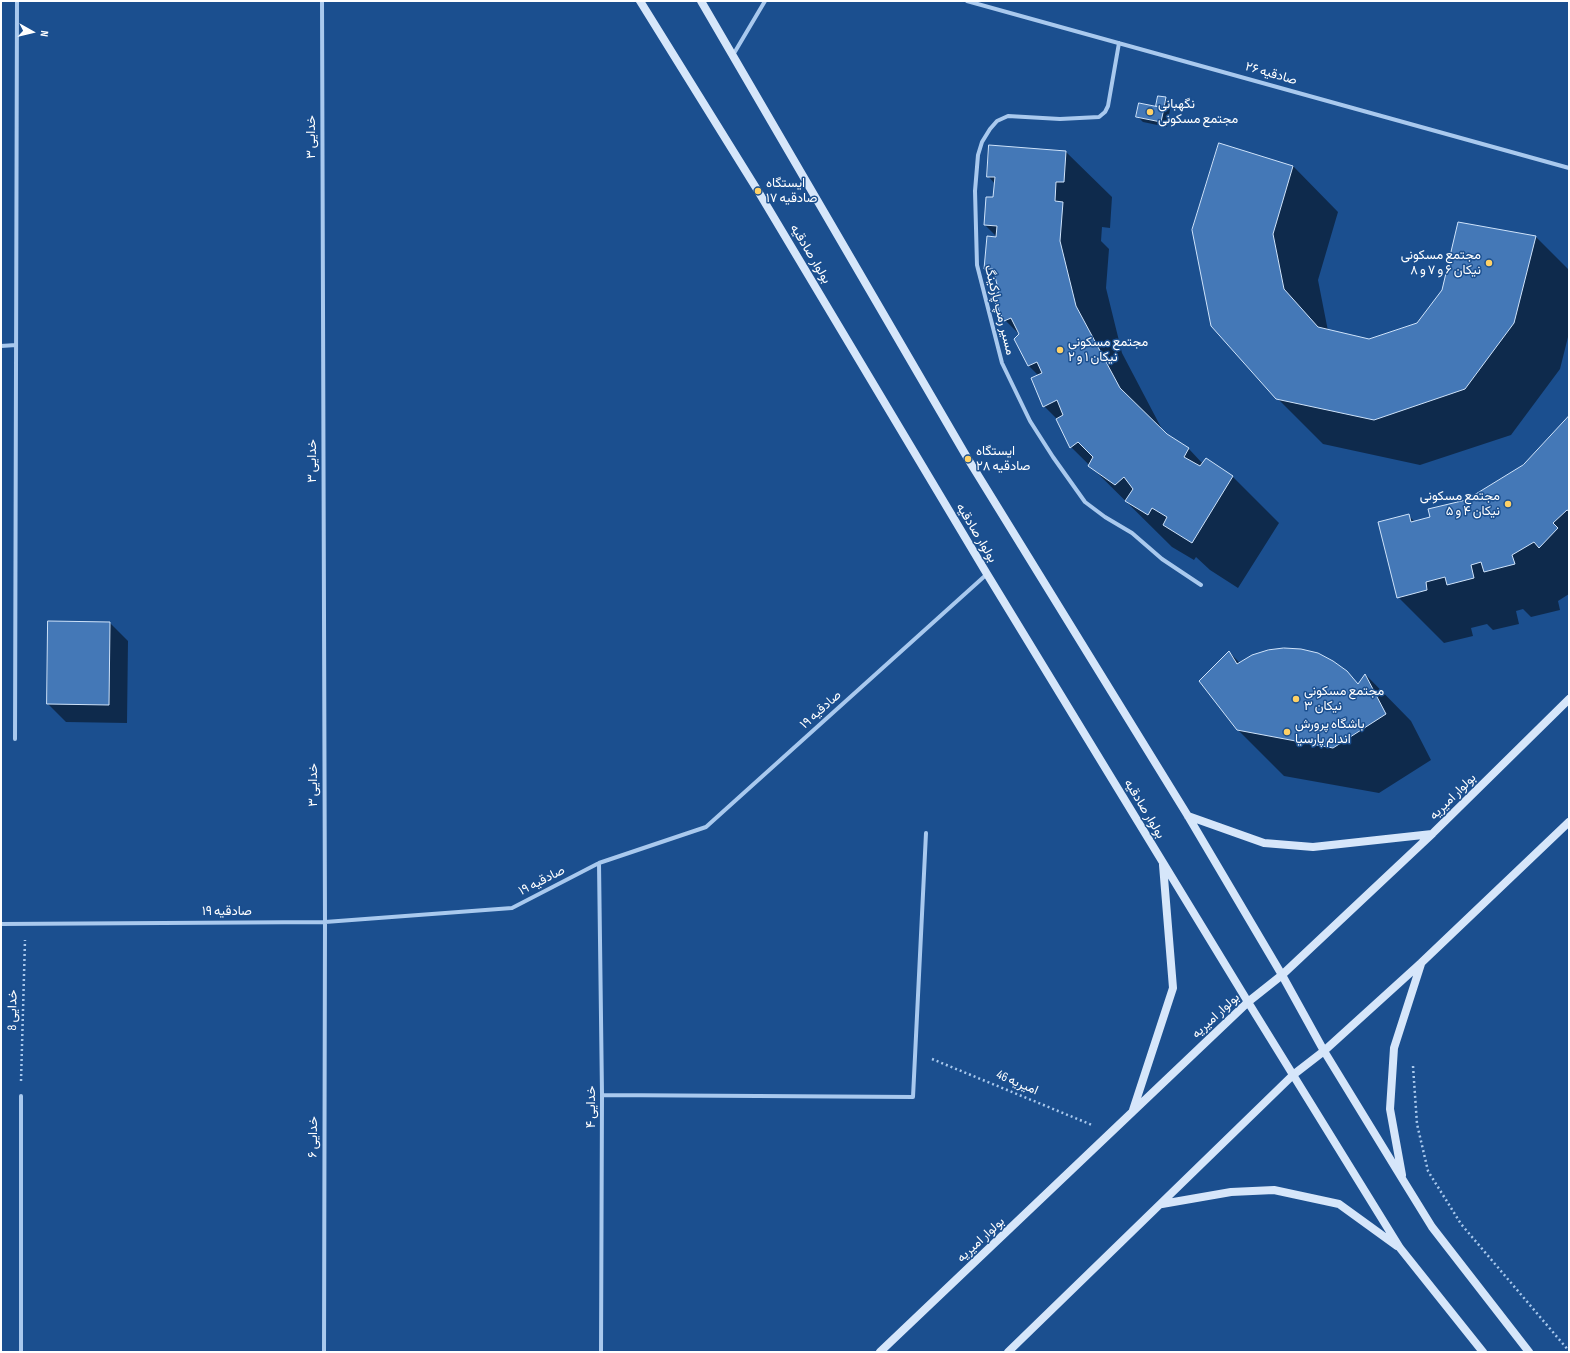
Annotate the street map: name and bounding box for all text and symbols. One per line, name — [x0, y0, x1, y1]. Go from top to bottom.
north arrow — [12, 12, 52, 52]
text: N — [38, 30, 51, 38]
street label: صادقیه ۲۶ — [1243, 59, 1299, 89]
place label: نگهبانی مجتمع مسکونی — [1158, 97, 1238, 128]
marker: نگهبانی مجتمع مسکونی — [1145, 107, 1155, 117]
street label: خدایی ۳ — [304, 115, 320, 159]
place label: ایستگاه صادقیه ۱۷ — [766, 176, 817, 207]
marker: ایستگاه صادقیه ۱۷ — [753, 186, 763, 196]
street label: بولوار صادقیه — [786, 221, 834, 287]
place label: مجتمع مسکونی نیکان ۶ و ۷ و ۸ — [1401, 248, 1481, 279]
marker: مجتمع مسکونی نیکان ۶ و ۷ و ۸ — [1484, 258, 1494, 268]
street label: مسیر رمپ پارکینگ — [980, 263, 1018, 357]
place label: مجتمع مسکونی نیکان ۱ و ۲ — [1068, 335, 1148, 366]
marker: مجتمع مسکونی نیکان ۱ و ۲ — [1055, 345, 1065, 355]
street label: خدایی ۳ — [305, 439, 321, 483]
place label: ایستگاه صادقیه ۲۸ — [976, 444, 1030, 475]
marker: ایستگاه صادقیه ۲۸ — [963, 454, 973, 464]
place label: مجتمع مسکونی نیکان ۴ و ۵ — [1420, 489, 1500, 520]
marker: مجتمع مسکونی نیکان ۴ و ۵ — [1503, 499, 1513, 509]
street label: بولوار صادقیه — [952, 500, 1000, 566]
place label: مجتمع مسکونی نیکان ۳ — [1304, 684, 1384, 715]
street label: صادقیه ۱۹ — [797, 687, 845, 733]
marker: مجتمع مسکونی نیکان ۳ — [1291, 694, 1301, 704]
place label: باشگاه پرورش اندام پارسیا — [1295, 717, 1365, 748]
marker: باشگاه پرورش اندام پارسیا — [1282, 727, 1292, 737]
street label: خدایی ۳ — [306, 763, 322, 807]
street label: بولوار امیریه — [1426, 770, 1480, 824]
street label: بولوار صادقیه — [1120, 776, 1168, 842]
street label: صادقیه ۱۹ — [516, 863, 568, 899]
street label: صادقیه ۱۹ — [202, 904, 252, 920]
street label: خدایی 8 — [5, 990, 21, 1030]
street label: بولوار امیریه — [1189, 990, 1243, 1042]
street label: امیریه 46 — [994, 1067, 1040, 1099]
street label: خدایی ۴ — [584, 1086, 600, 1128]
street label: خدایی ۶ — [306, 1116, 322, 1158]
street label: بولوار امیریه — [954, 1214, 1008, 1266]

